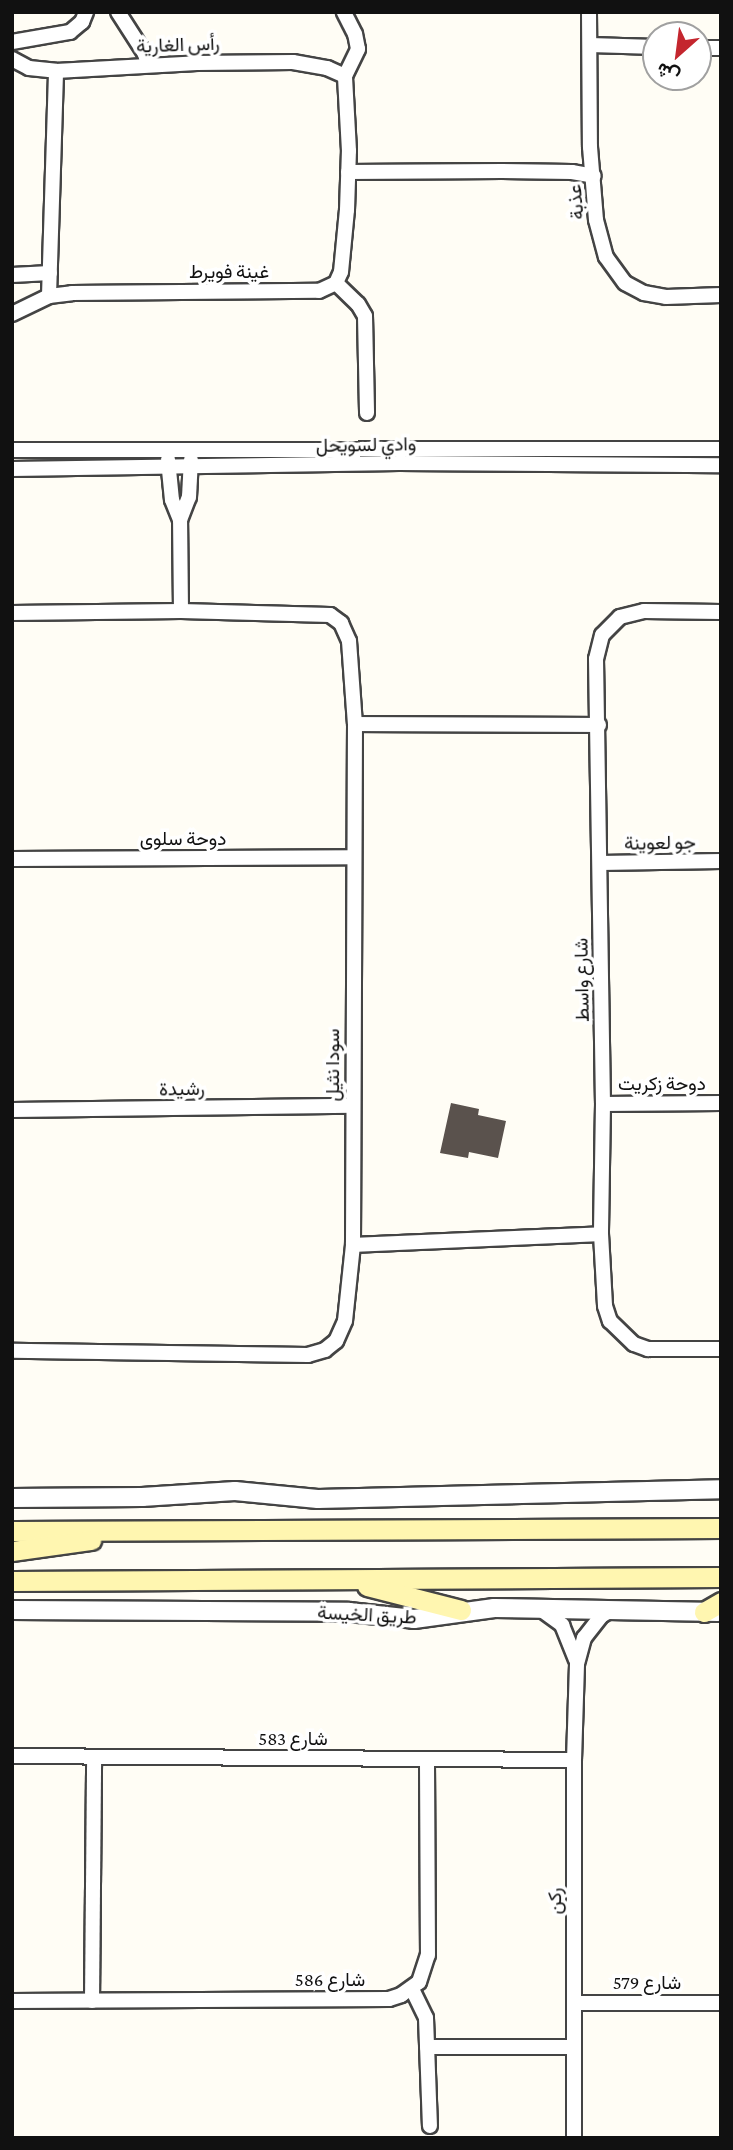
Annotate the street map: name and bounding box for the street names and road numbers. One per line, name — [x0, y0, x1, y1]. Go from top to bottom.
street label: رأس الغارية — [136, 32, 220, 58]
street label: عذبة — [563, 183, 589, 221]
street label: غينة فويرط — [189, 261, 269, 283]
street label: وادي لسويحل — [316, 433, 416, 457]
street label: دوحة سلوى — [140, 828, 226, 850]
street label: جو لعوينة — [624, 831, 696, 855]
street label: شارع واسط — [570, 938, 594, 1022]
street label: سودا نثيل — [322, 1029, 344, 1101]
street label: دوحة زكريت — [618, 1073, 706, 1095]
street label: رشيدة — [159, 1077, 205, 1101]
street label: طريق الخيسة — [317, 1601, 417, 1629]
street label: شارع 583 — [258, 1728, 328, 1750]
street label: ركن — [544, 1888, 566, 1914]
street label: شارع 586 — [295, 1969, 365, 1991]
street label: شارع 579 — [613, 1972, 681, 1994]

